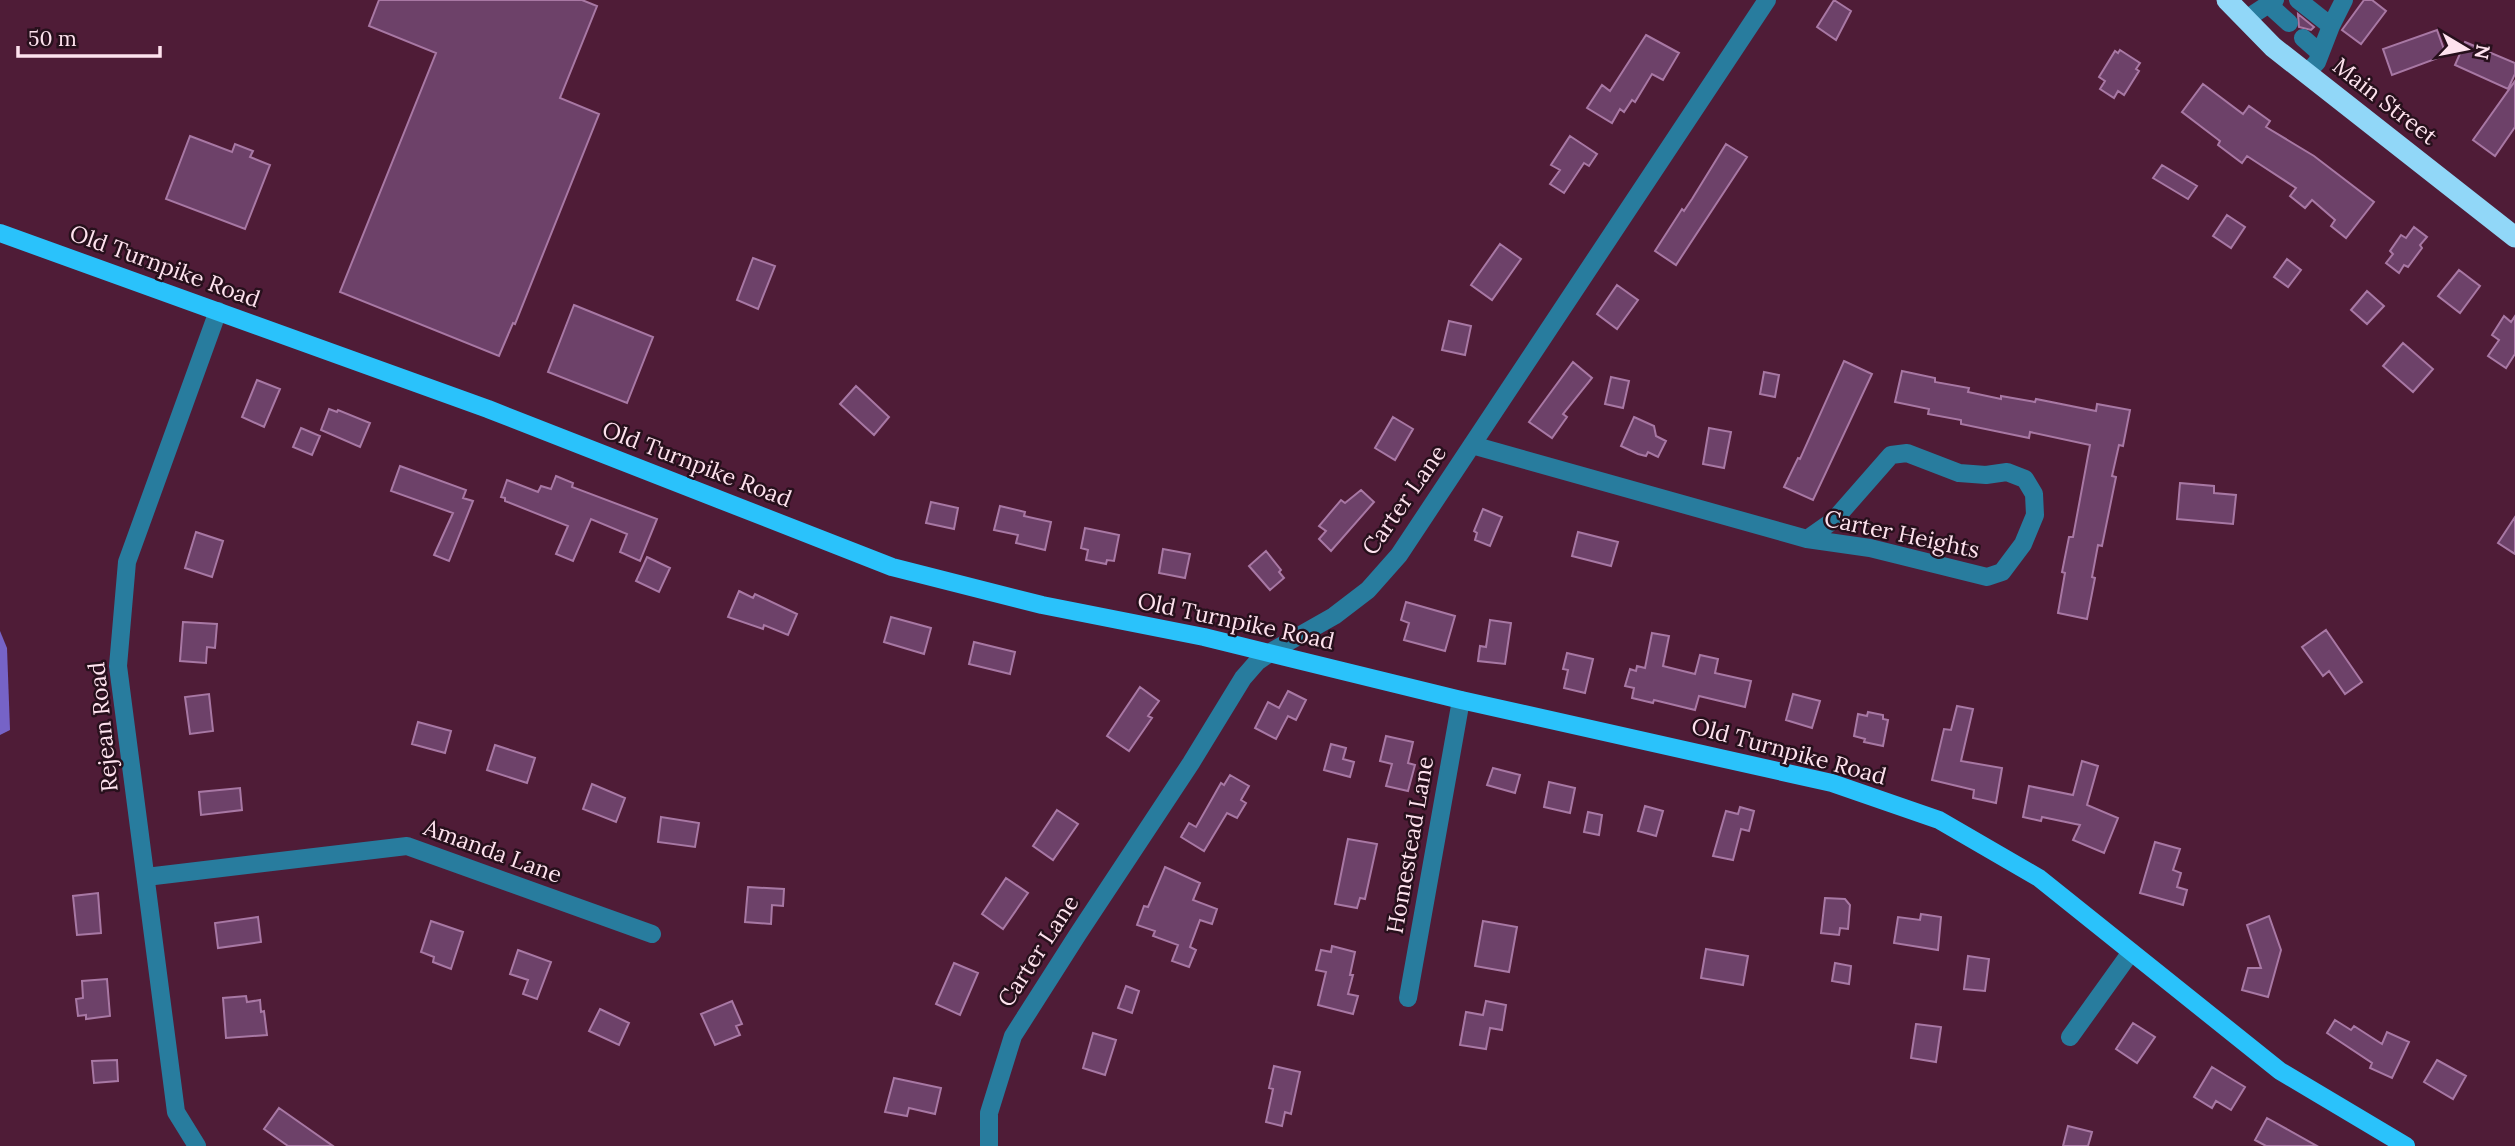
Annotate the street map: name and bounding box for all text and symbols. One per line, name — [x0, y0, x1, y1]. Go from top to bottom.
scale bar — [18, 14, 159, 58]
north arrow — [2431, 14, 2501, 84]
text: 50 m — [28, 25, 77, 52]
text: N — [2470, 43, 2496, 62]
street label: Main Street — [2327, 51, 2443, 150]
street label: Old Turnpike Road — [66, 218, 265, 314]
street label: Old Turnpike Road — [598, 414, 796, 513]
street label: Carter Lane — [1355, 439, 1452, 560]
street label: Carter Heights — [1822, 503, 1982, 564]
street label: Old Turnpike Road — [1135, 585, 1337, 656]
street label: Rejean Road — [81, 660, 124, 793]
street label: Old Turnpike Road — [1688, 711, 1890, 791]
street label: Homestead Lane — [1380, 754, 1439, 936]
street label: Amanda Lane — [419, 812, 566, 889]
street label: Carter Lane — [991, 889, 1084, 1012]

